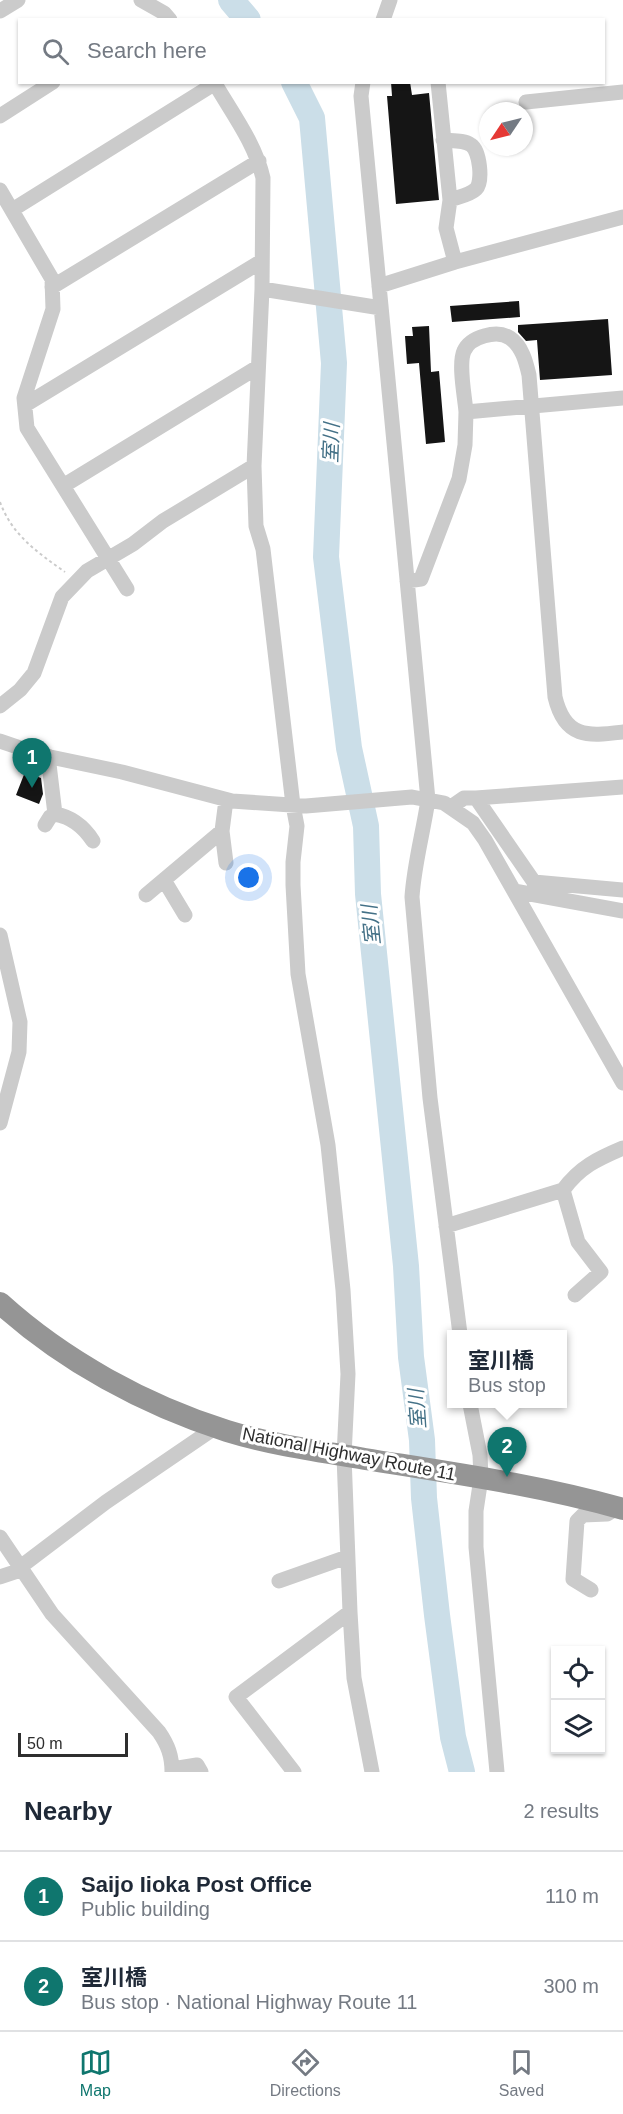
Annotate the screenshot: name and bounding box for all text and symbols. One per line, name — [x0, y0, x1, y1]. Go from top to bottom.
search box — [18, 18, 605, 84]
icon: search — [39, 35, 72, 68]
text: Search here — [87, 38, 207, 63]
north arrow — [479, 102, 533, 156]
water label: 室川 — [319, 421, 343, 463]
pin: 1 — [12, 738, 51, 788]
your location — [234, 863, 263, 892]
water label: 室川 — [358, 902, 384, 946]
popup — [447, 1330, 567, 1408]
text: 室川橋 — [468, 1348, 534, 1373]
text: Bus stop — [468, 1374, 546, 1396]
water label: 室川 — [404, 1386, 429, 1430]
street label: National Highway Route 11 — [241, 1424, 457, 1484]
pin: 2 — [488, 1428, 526, 1477]
map controls — [551, 1646, 605, 1754]
button: locate — [551, 1646, 605, 1700]
button: layers — [551, 1700, 605, 1754]
scale bar — [18, 1730, 128, 1758]
text: 50 m — [27, 1735, 63, 1752]
text: Nearby — [24, 1796, 112, 1826]
text: 2 results — [523, 1800, 599, 1822]
text: Saijo Iioka Post Office — [81, 1872, 312, 1897]
text: 1 — [38, 1885, 49, 1907]
text: 110 m — [545, 1885, 599, 1907]
text: Public building — [81, 1898, 210, 1920]
text: 室川橋 — [81, 1965, 147, 1990]
text: 2 — [38, 1975, 49, 1997]
text: 300 m — [543, 1975, 599, 1997]
text: Bus stop · National Highway Route 11 — [81, 1991, 417, 2013]
tab: Map — [79, 2046, 112, 2100]
tab: Directions — [270, 2046, 341, 2100]
tab: Saved — [499, 2046, 544, 2100]

